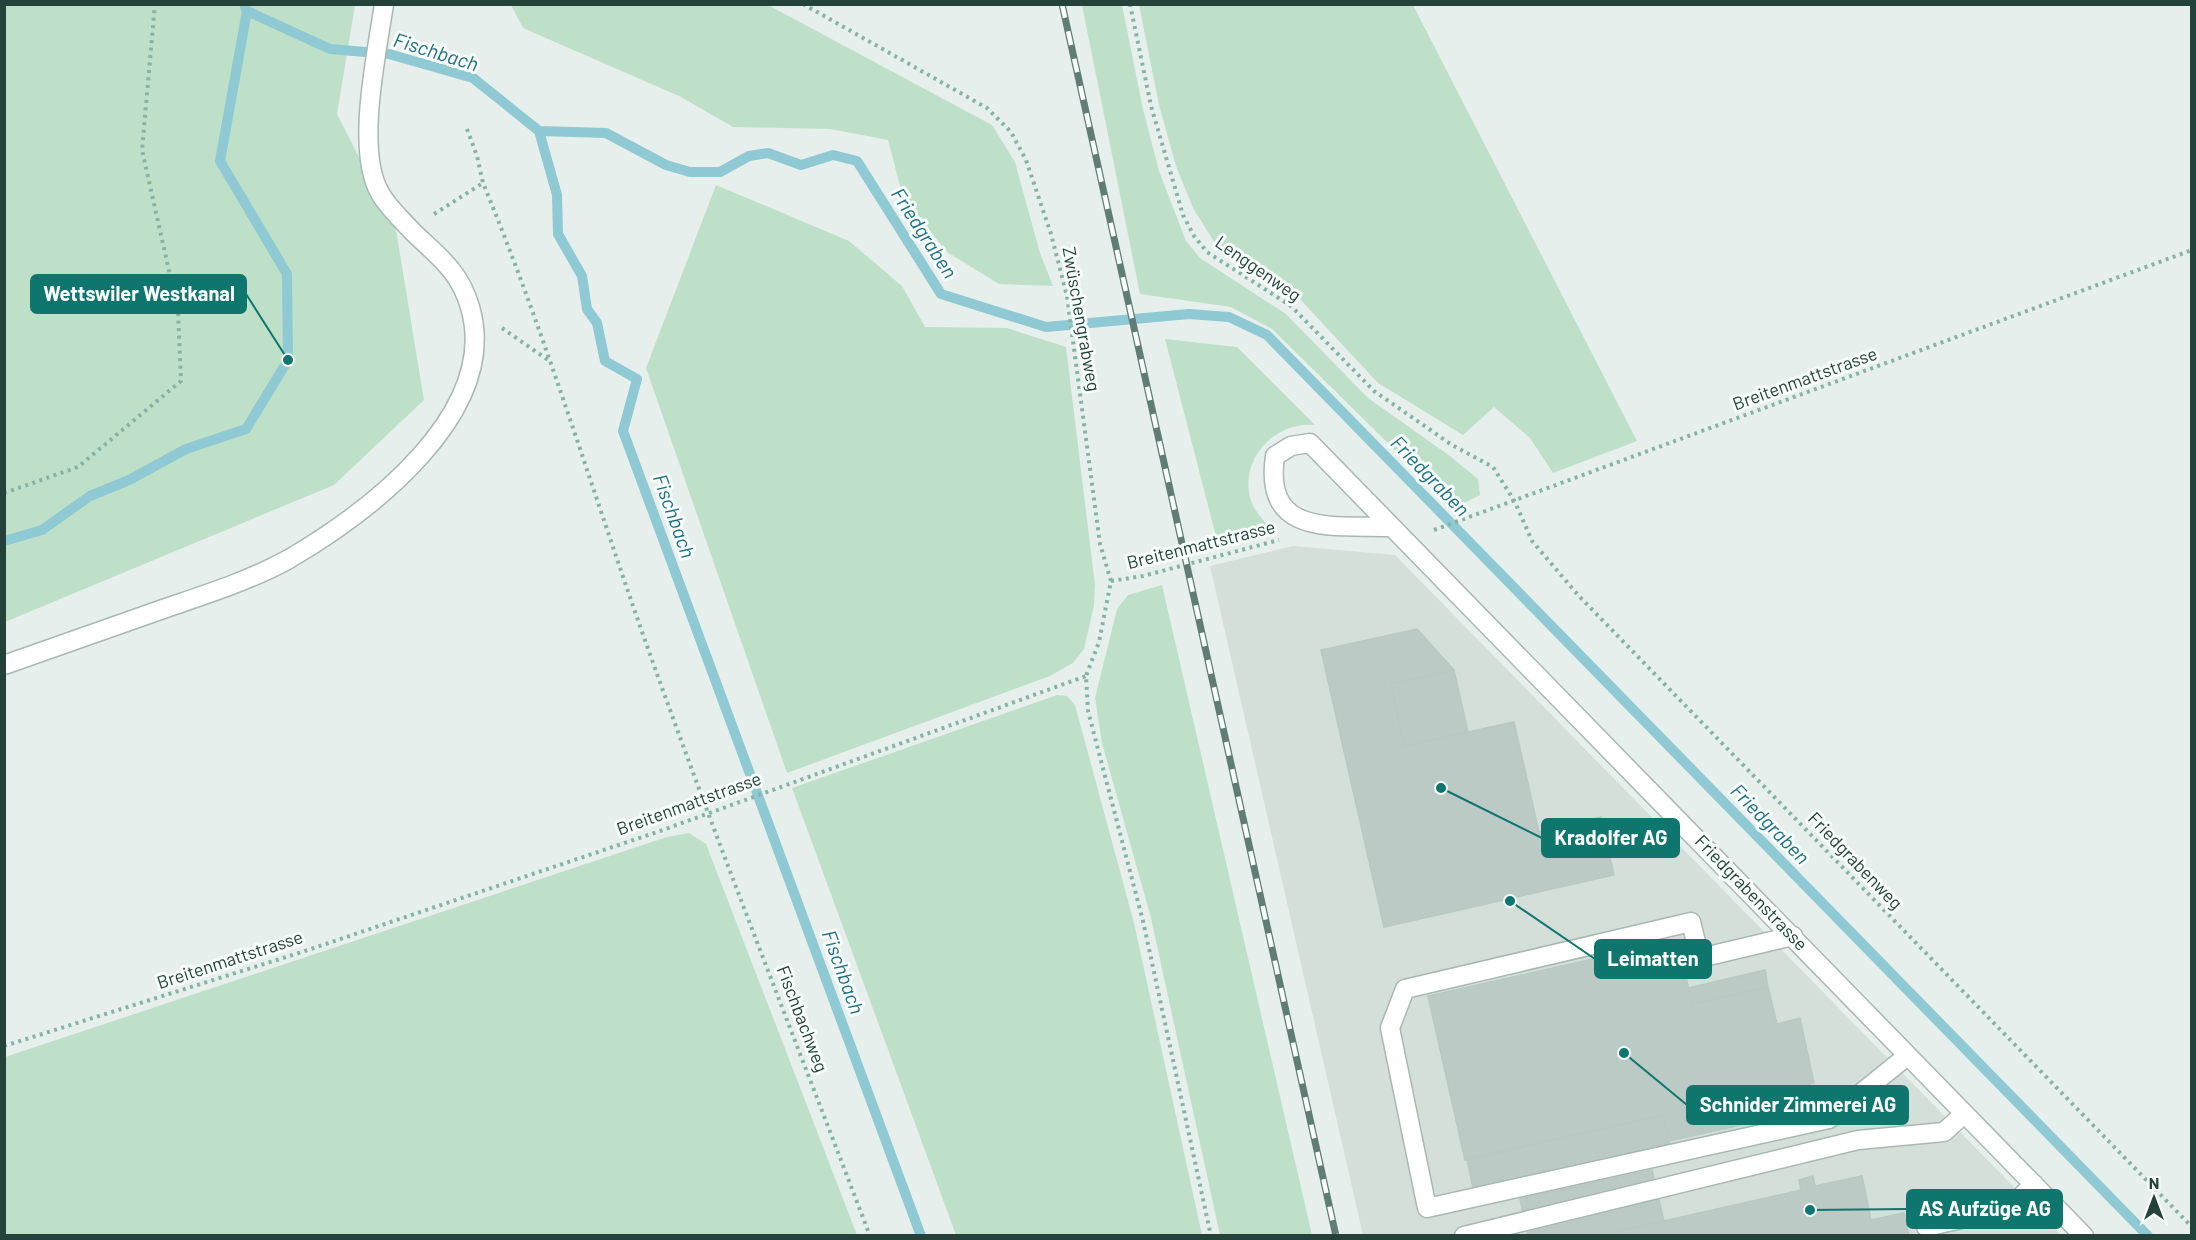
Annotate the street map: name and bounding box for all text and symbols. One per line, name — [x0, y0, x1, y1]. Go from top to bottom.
water label: Fischbach — [391, 27, 482, 75]
water label: Friedgraben — [887, 183, 963, 282]
street label: Lenggenweg — [1211, 231, 1306, 306]
street label: Zwüschengrabweg — [1058, 245, 1106, 393]
callout: Wettswiler Westkanal — [31, 275, 246, 313]
text: Wettswiler Westkanal — [43, 281, 235, 305]
street label: Breitenmattstrasse — [1729, 342, 1880, 414]
water label: Friedgraben — [1386, 430, 1475, 521]
water label: Fischbach — [649, 470, 701, 561]
street label: Breitenmattstrasse — [1124, 515, 1277, 573]
street label: Breitenmattstrasse — [613, 767, 764, 839]
water label: Friedgraben — [1726, 778, 1815, 869]
street label: Friedgrabenweg — [1804, 807, 1908, 914]
callout: Kradolfer AG — [1542, 819, 1679, 857]
text: Kradolfer AG — [1555, 825, 1667, 849]
street label: Friedgrabenstrasse — [1691, 830, 1813, 955]
street label: Breitenmattstrasse — [154, 925, 305, 993]
water label: Fischbach — [818, 926, 870, 1017]
callout: Leimatten — [1595, 940, 1711, 978]
text: Leimatten — [1607, 946, 1699, 970]
street label: Fischbachweg — [773, 962, 833, 1075]
callout: Schnider Zimmerei AG — [1687, 1086, 1908, 1124]
text: Schnider Zimmerei AG — [1700, 1092, 1896, 1116]
north arrow — [2124, 1168, 2184, 1228]
text: N — [2149, 1173, 2159, 1192]
callout: AS Aufzüge AG — [1907, 1190, 2062, 1228]
text: AS Aufzüge AG — [1919, 1196, 2051, 1220]

